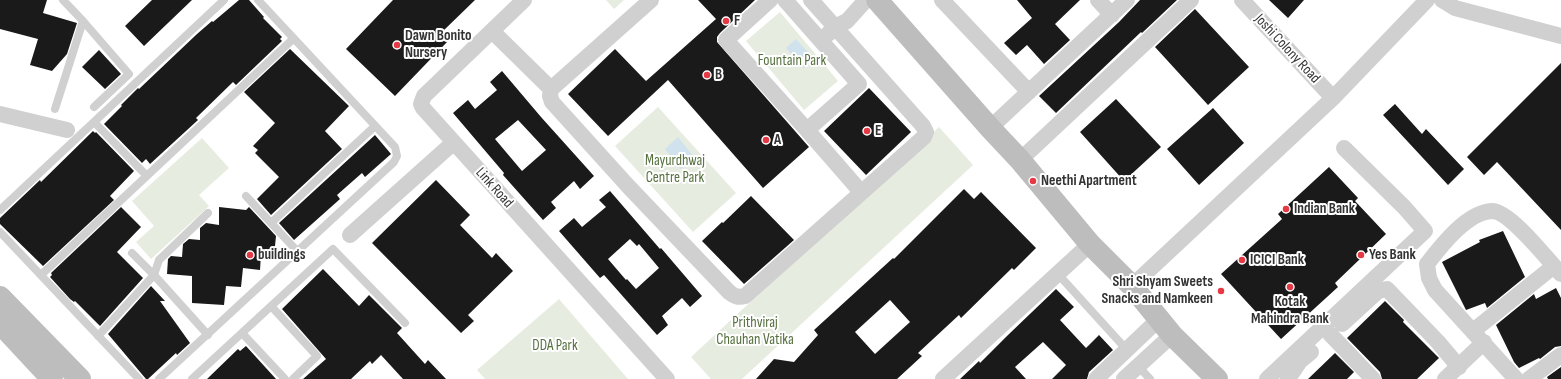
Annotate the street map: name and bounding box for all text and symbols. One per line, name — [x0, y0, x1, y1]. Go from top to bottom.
street label: Joshi Colony Road — [1250, 11, 1324, 87]
place label: F — [734, 12, 740, 30]
marker: F — [721, 16, 731, 26]
place label: Dawn Bonito Nursery — [405, 27, 472, 62]
marker: Dawn Bonito Nursery — [392, 40, 402, 50]
park label: Fountain Park — [758, 52, 826, 70]
place label: B — [715, 66, 722, 84]
marker: B — [702, 70, 712, 80]
place label: E — [875, 122, 882, 140]
marker: E — [862, 126, 872, 136]
place label: A — [774, 131, 781, 149]
marker: A — [761, 135, 771, 145]
park label: Mayurdhwaj Centre Park — [645, 152, 705, 187]
street label: Link Road — [471, 164, 517, 212]
place label: Neethi Apartment — [1041, 172, 1137, 190]
marker: Neethi Apartment — [1028, 176, 1038, 186]
place label: Indian Bank — [1294, 200, 1355, 218]
marker: Indian Bank — [1281, 204, 1291, 214]
place label: buildings — [258, 246, 305, 264]
place label: Yes Bank — [1369, 246, 1416, 264]
marker: buildings — [245, 250, 255, 260]
marker: Yes Bank — [1356, 250, 1366, 260]
place label: ICICI Bank — [1250, 251, 1304, 269]
marker: ICICI Bank — [1237, 255, 1247, 265]
place label: Shri Shyam Sweets Snacks and Namkeen — [1102, 273, 1213, 308]
marker: Kotak Mahindra Bank — [1285, 282, 1295, 292]
marker: Shri Shyam Sweets Snacks and Namkeen — [1216, 286, 1226, 296]
place label: Kotak Mahindra Bank — [1251, 293, 1329, 328]
park label: Prithviraj Chauhan Vatika — [716, 314, 794, 349]
park label: DDA Park — [532, 337, 578, 355]

